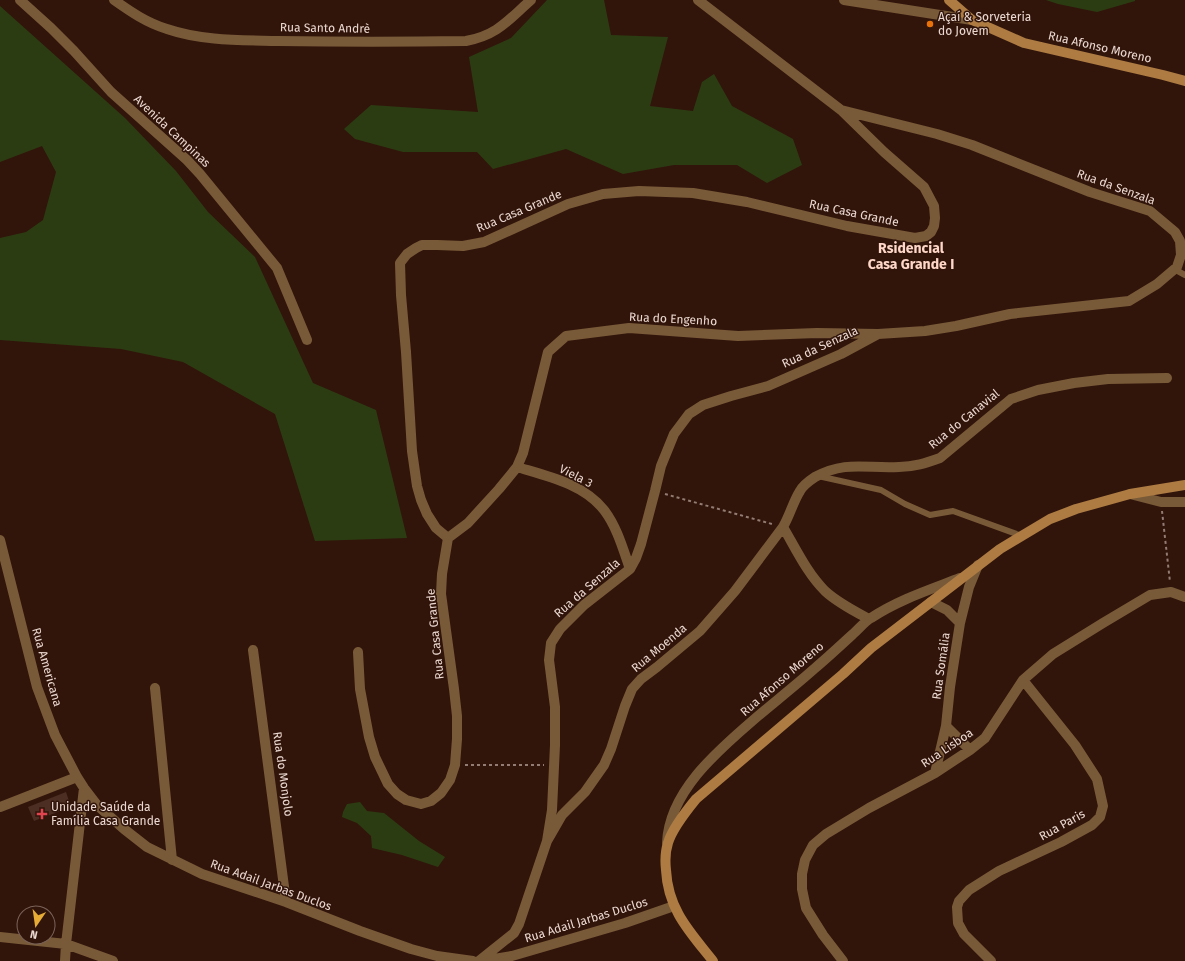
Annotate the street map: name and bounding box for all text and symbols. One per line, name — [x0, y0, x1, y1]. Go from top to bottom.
place label: Açaí & Sorveteria do Jovem — [938, 10, 1031, 38]
marker: Açaí & Sorveteria do Jovem — [925, 19, 935, 29]
street label: Rua Santo Andrè — [280, 20, 370, 36]
street label: Rua Afonso Moreno — [1047, 28, 1153, 66]
street label: Avenida Campinas — [131, 92, 213, 170]
street label: Rua da Senzala — [1075, 166, 1157, 208]
street label: Rua Casa Grande — [474, 187, 564, 235]
street label: Rua Casa Grande — [808, 197, 900, 229]
district label: Rsidencial Casa Grande I — [868, 240, 954, 273]
street label: Rua do Engenho — [629, 310, 717, 328]
street label: Rua da Senzala — [780, 323, 860, 371]
street label: Rua do Canavial — [926, 386, 1003, 452]
street label: Viela 3 — [557, 462, 595, 490]
street label: Rua da Senzala — [551, 556, 623, 620]
street label: Rua Casa Grande — [423, 588, 447, 680]
street label: Rua Moenda — [629, 621, 689, 675]
street label: Rua Americana — [29, 626, 65, 708]
street label: Rua Somália — [929, 632, 953, 700]
street label: Rua Afonso Moreno — [737, 639, 827, 719]
street label: Rua Lisboa — [918, 726, 976, 770]
street label: Rua do Monjolo — [270, 731, 296, 817]
place label: Unidade Saúde da Família Casa Grande — [51, 800, 160, 828]
street label: Rua Paris — [1037, 806, 1088, 843]
marker: Unidade Saúde da Família Casa Grande — [36, 808, 48, 820]
street label: Rua Adail Jarbas Duclos — [208, 857, 334, 914]
street label: Rua Adail Jarbas Duclos — [523, 894, 650, 945]
north arrow — [16, 905, 56, 945]
text: N — [29, 927, 39, 941]

